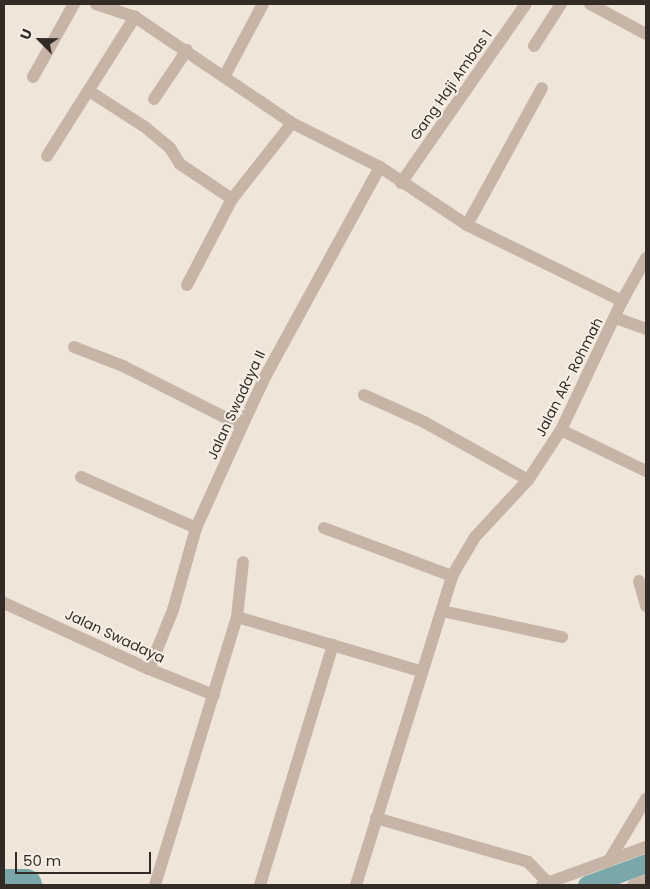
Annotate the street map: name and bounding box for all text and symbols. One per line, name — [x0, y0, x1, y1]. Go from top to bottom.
north arrow — [15, 15, 65, 65]
text: U — [15, 26, 37, 43]
street label: Gang Haji Ambas 1 — [407, 27, 495, 143]
street label: Jalan AR- Rohmah — [532, 315, 606, 439]
street label: Jalan Swadaya II — [203, 348, 269, 462]
street label: Jalan Swadaya — [63, 606, 167, 666]
scale bar — [18, 842, 154, 874]
text: 50 m — [23, 850, 61, 871]

